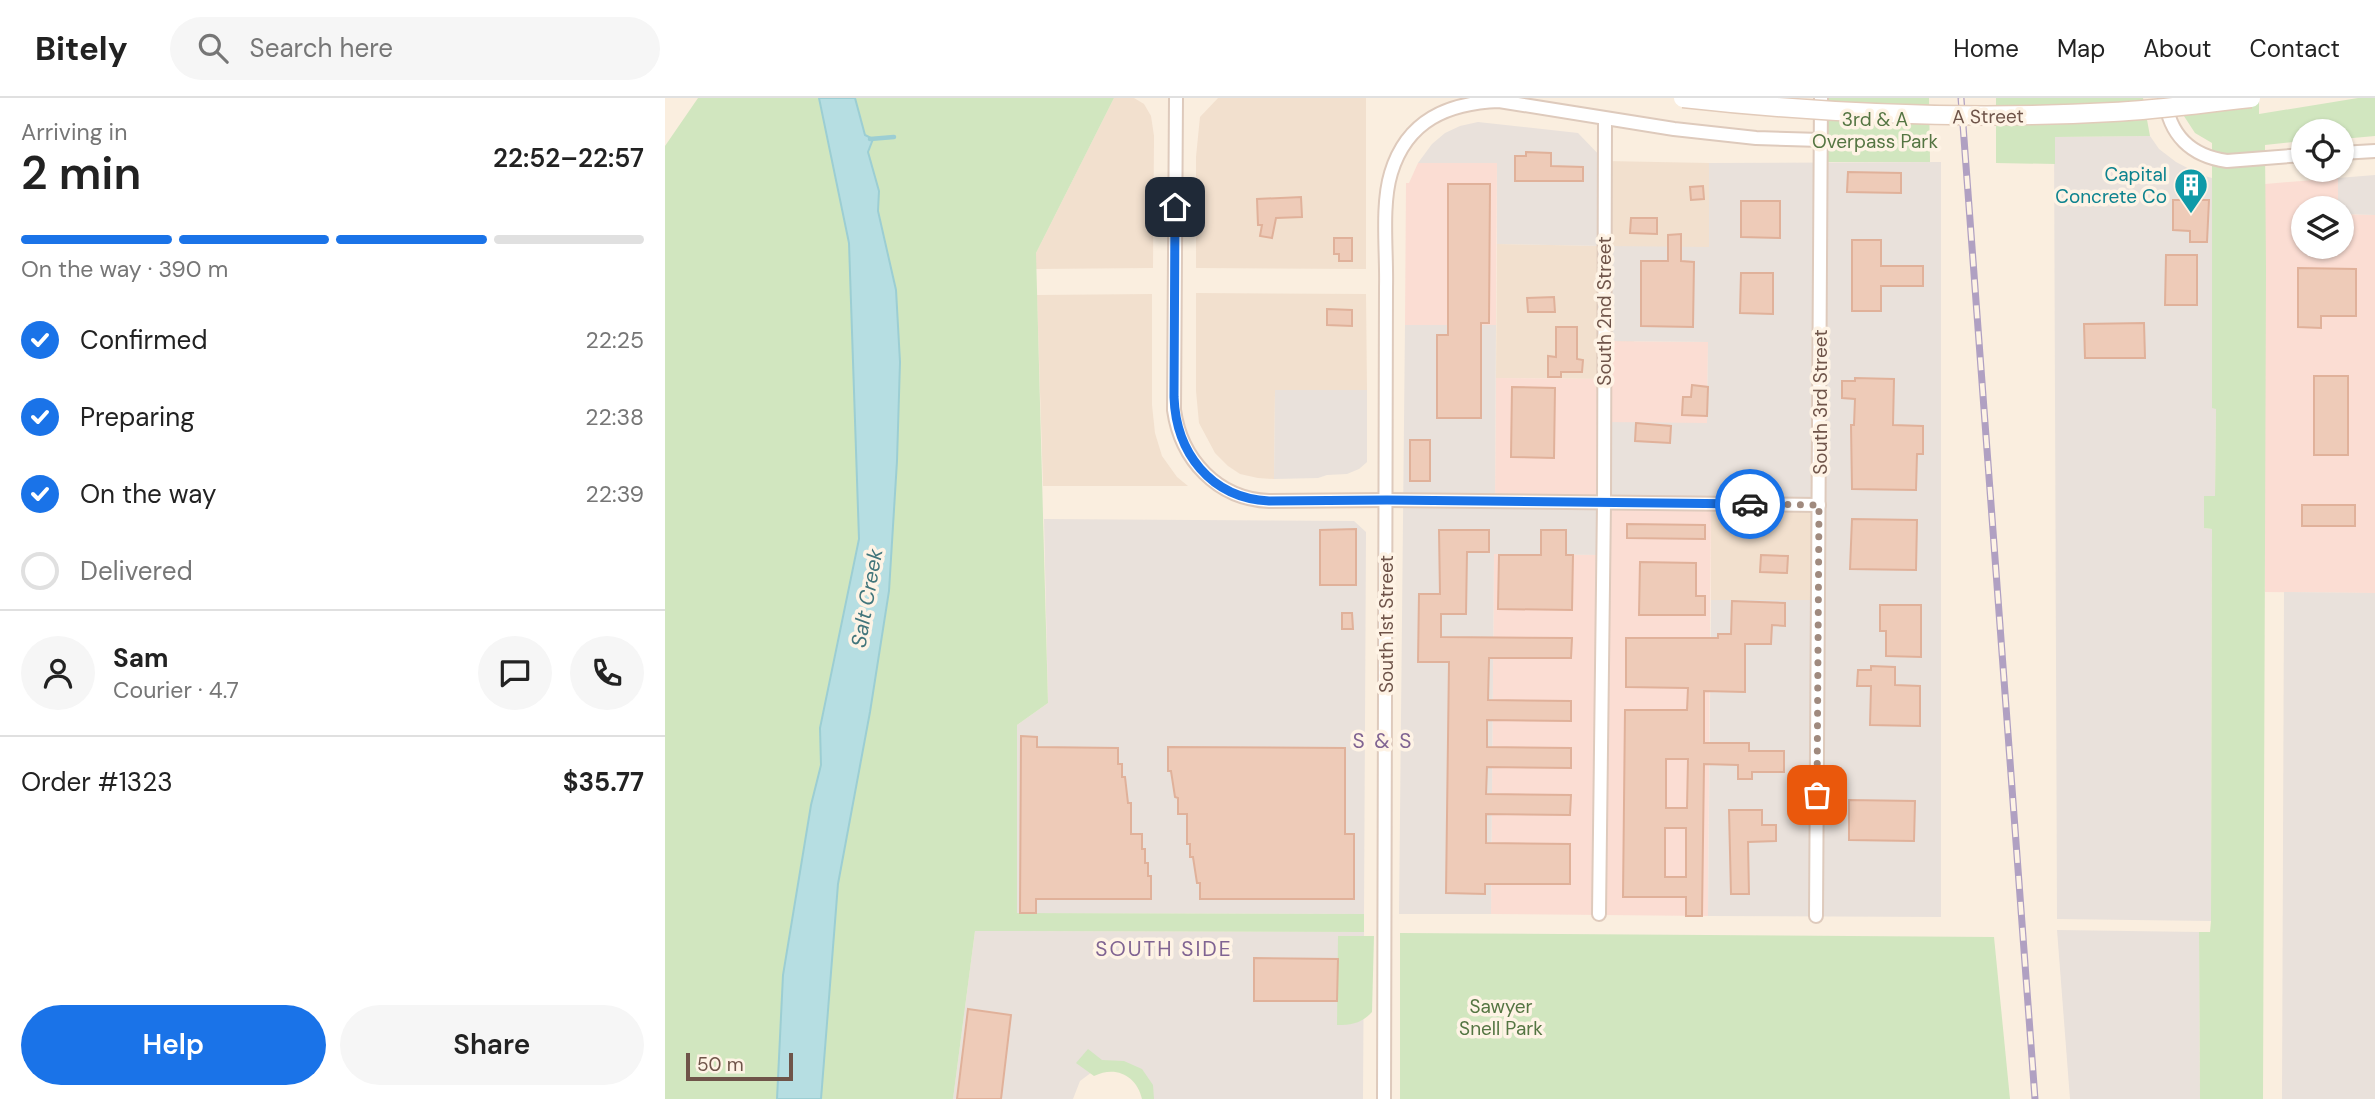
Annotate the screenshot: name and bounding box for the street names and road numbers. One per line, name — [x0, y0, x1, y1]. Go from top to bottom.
street label: A Street — [1952, 103, 2024, 130]
street label: South 2nd Street — [1592, 236, 1617, 386]
street label: South 3rd Street — [1808, 329, 1833, 475]
street label: South 1st Street — [1374, 555, 1399, 693]

